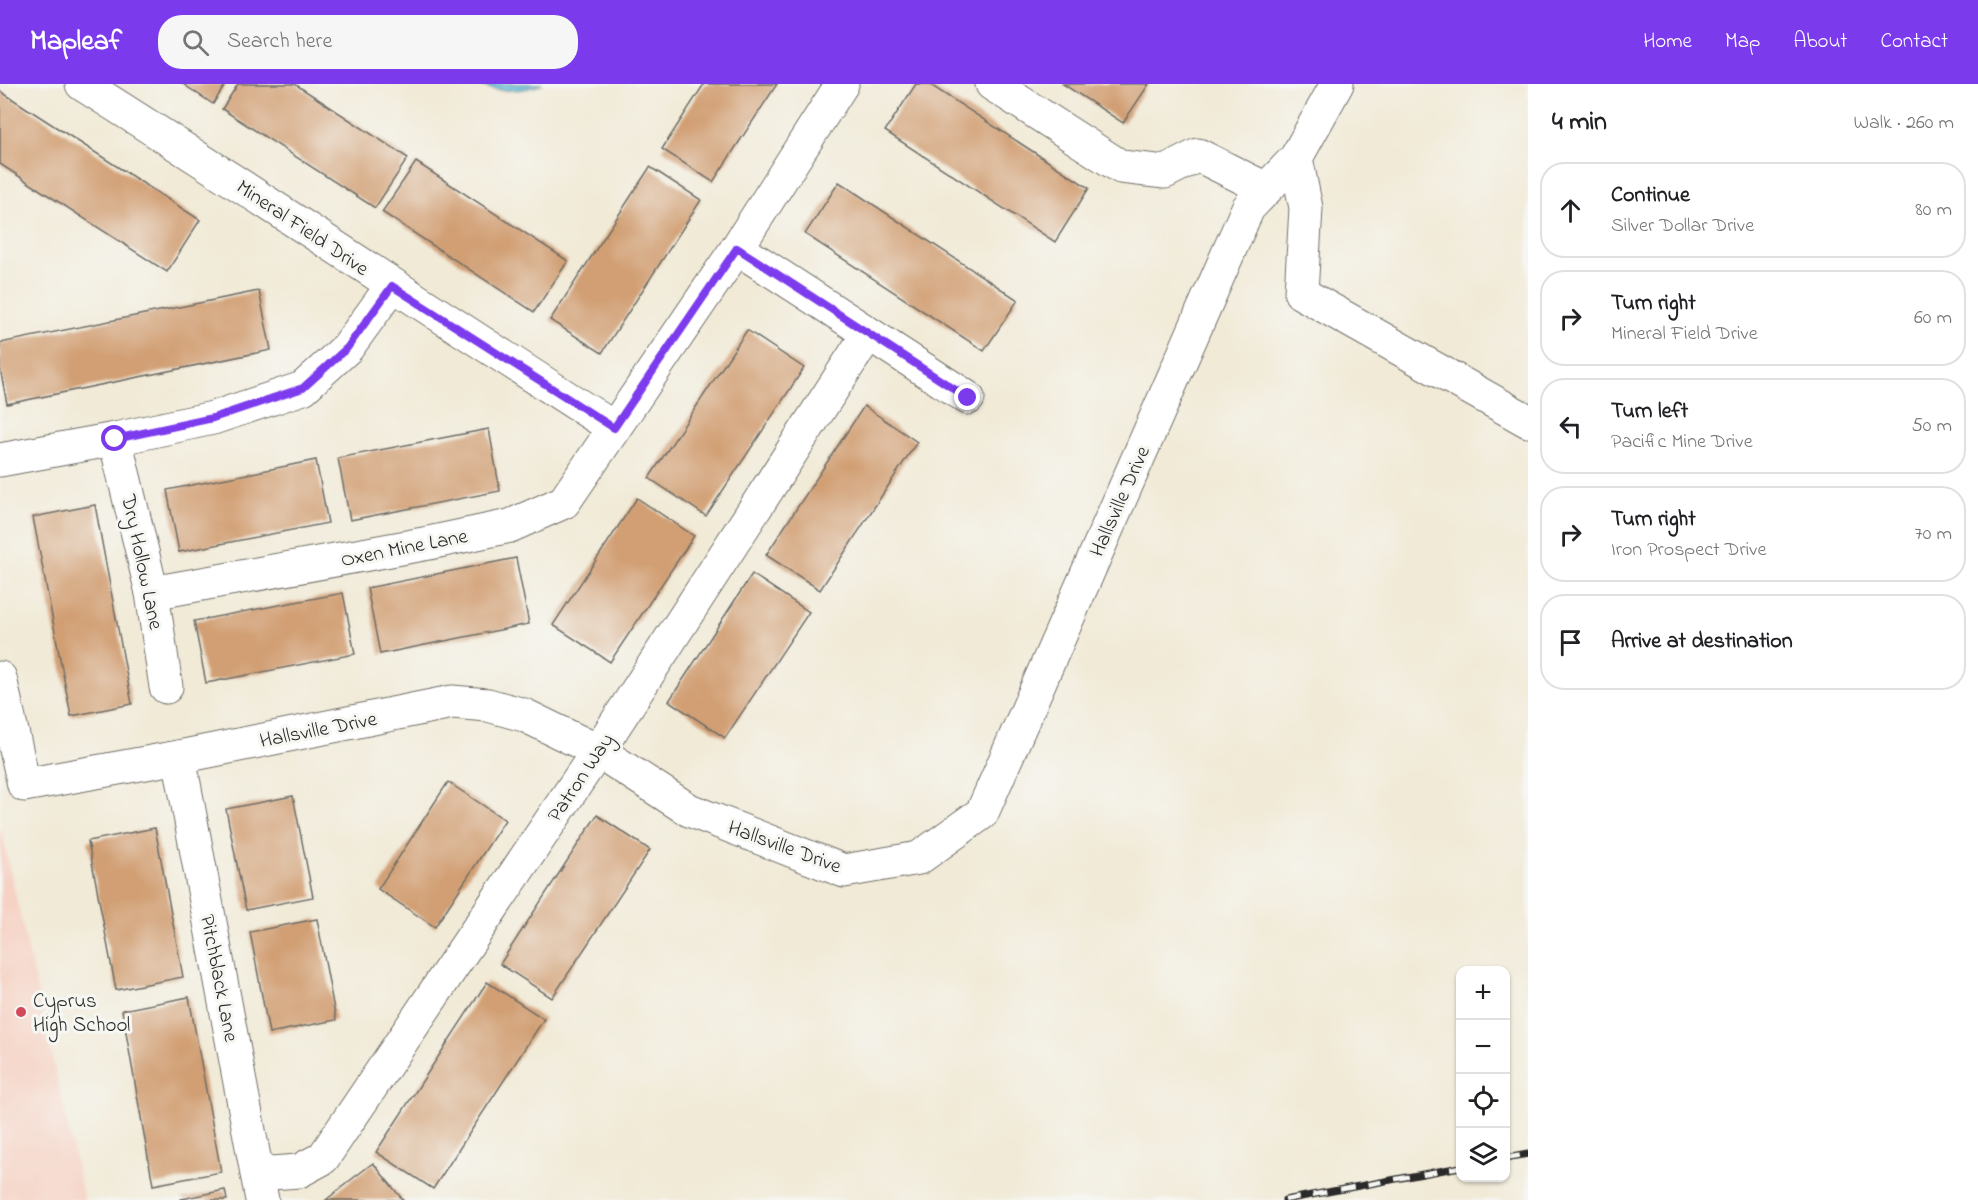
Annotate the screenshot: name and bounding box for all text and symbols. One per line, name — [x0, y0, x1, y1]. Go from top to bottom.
search box — [158, 15, 578, 69]
text: Mapleaf — [30, 22, 122, 63]
icon: search — [179, 26, 212, 59]
text: Search here — [227, 26, 332, 58]
text: Home — [1643, 27, 1692, 57]
text: Map — [1725, 27, 1760, 57]
text: About — [1793, 27, 1847, 57]
text: Contact — [1880, 27, 1948, 57]
text: 4 min — [1552, 104, 1607, 142]
text: Walk · 260 m — [1853, 109, 1954, 138]
street label: Mineral Field Drive — [230, 173, 375, 285]
text: Continue — [1611, 180, 1690, 212]
icon: ahead — [1554, 194, 1587, 227]
text: 80 m — [1915, 196, 1952, 225]
text: Silver Dollar Drive — [1611, 212, 1754, 241]
text: Turn right — [1611, 288, 1696, 320]
icon: right — [1554, 302, 1587, 335]
text: 60 m — [1914, 304, 1952, 333]
text: Mineral Field Drive — [1611, 320, 1758, 349]
route end — [954, 384, 980, 410]
text: Turn left — [1611, 396, 1688, 428]
icon: left — [1554, 410, 1587, 443]
text: 50 m — [1911, 412, 1952, 441]
route start — [101, 425, 127, 451]
text: Pacific Mine Drive — [1611, 428, 1753, 457]
street label: Hallsville Drive — [1083, 441, 1159, 562]
street label: Dry Hollow Lane — [110, 491, 170, 634]
text: Turn right — [1611, 504, 1696, 536]
icon: right — [1554, 518, 1587, 551]
text: 70 m — [1915, 520, 1952, 549]
street label: Oxen Mine Lane — [338, 522, 471, 576]
text: Iron Prospect Drive — [1611, 536, 1767, 565]
icon: arrive — [1554, 626, 1587, 659]
text: Arrive at destination — [1611, 626, 1793, 658]
street label: Hallsville Drive — [257, 705, 380, 757]
street label: Patron Way — [541, 728, 624, 830]
street label: Hallsville Drive — [723, 813, 846, 882]
street label: Pitchblack Lane — [191, 912, 245, 1045]
map controls — [1456, 966, 1510, 1182]
button: + — [1456, 966, 1510, 1020]
place label: Cyprus High School — [33, 987, 130, 1043]
marker: Cyprus High School — [14, 1005, 28, 1019]
button: − — [1456, 1020, 1510, 1074]
button: locate — [1456, 1074, 1510, 1128]
button: layers — [1456, 1128, 1510, 1182]

